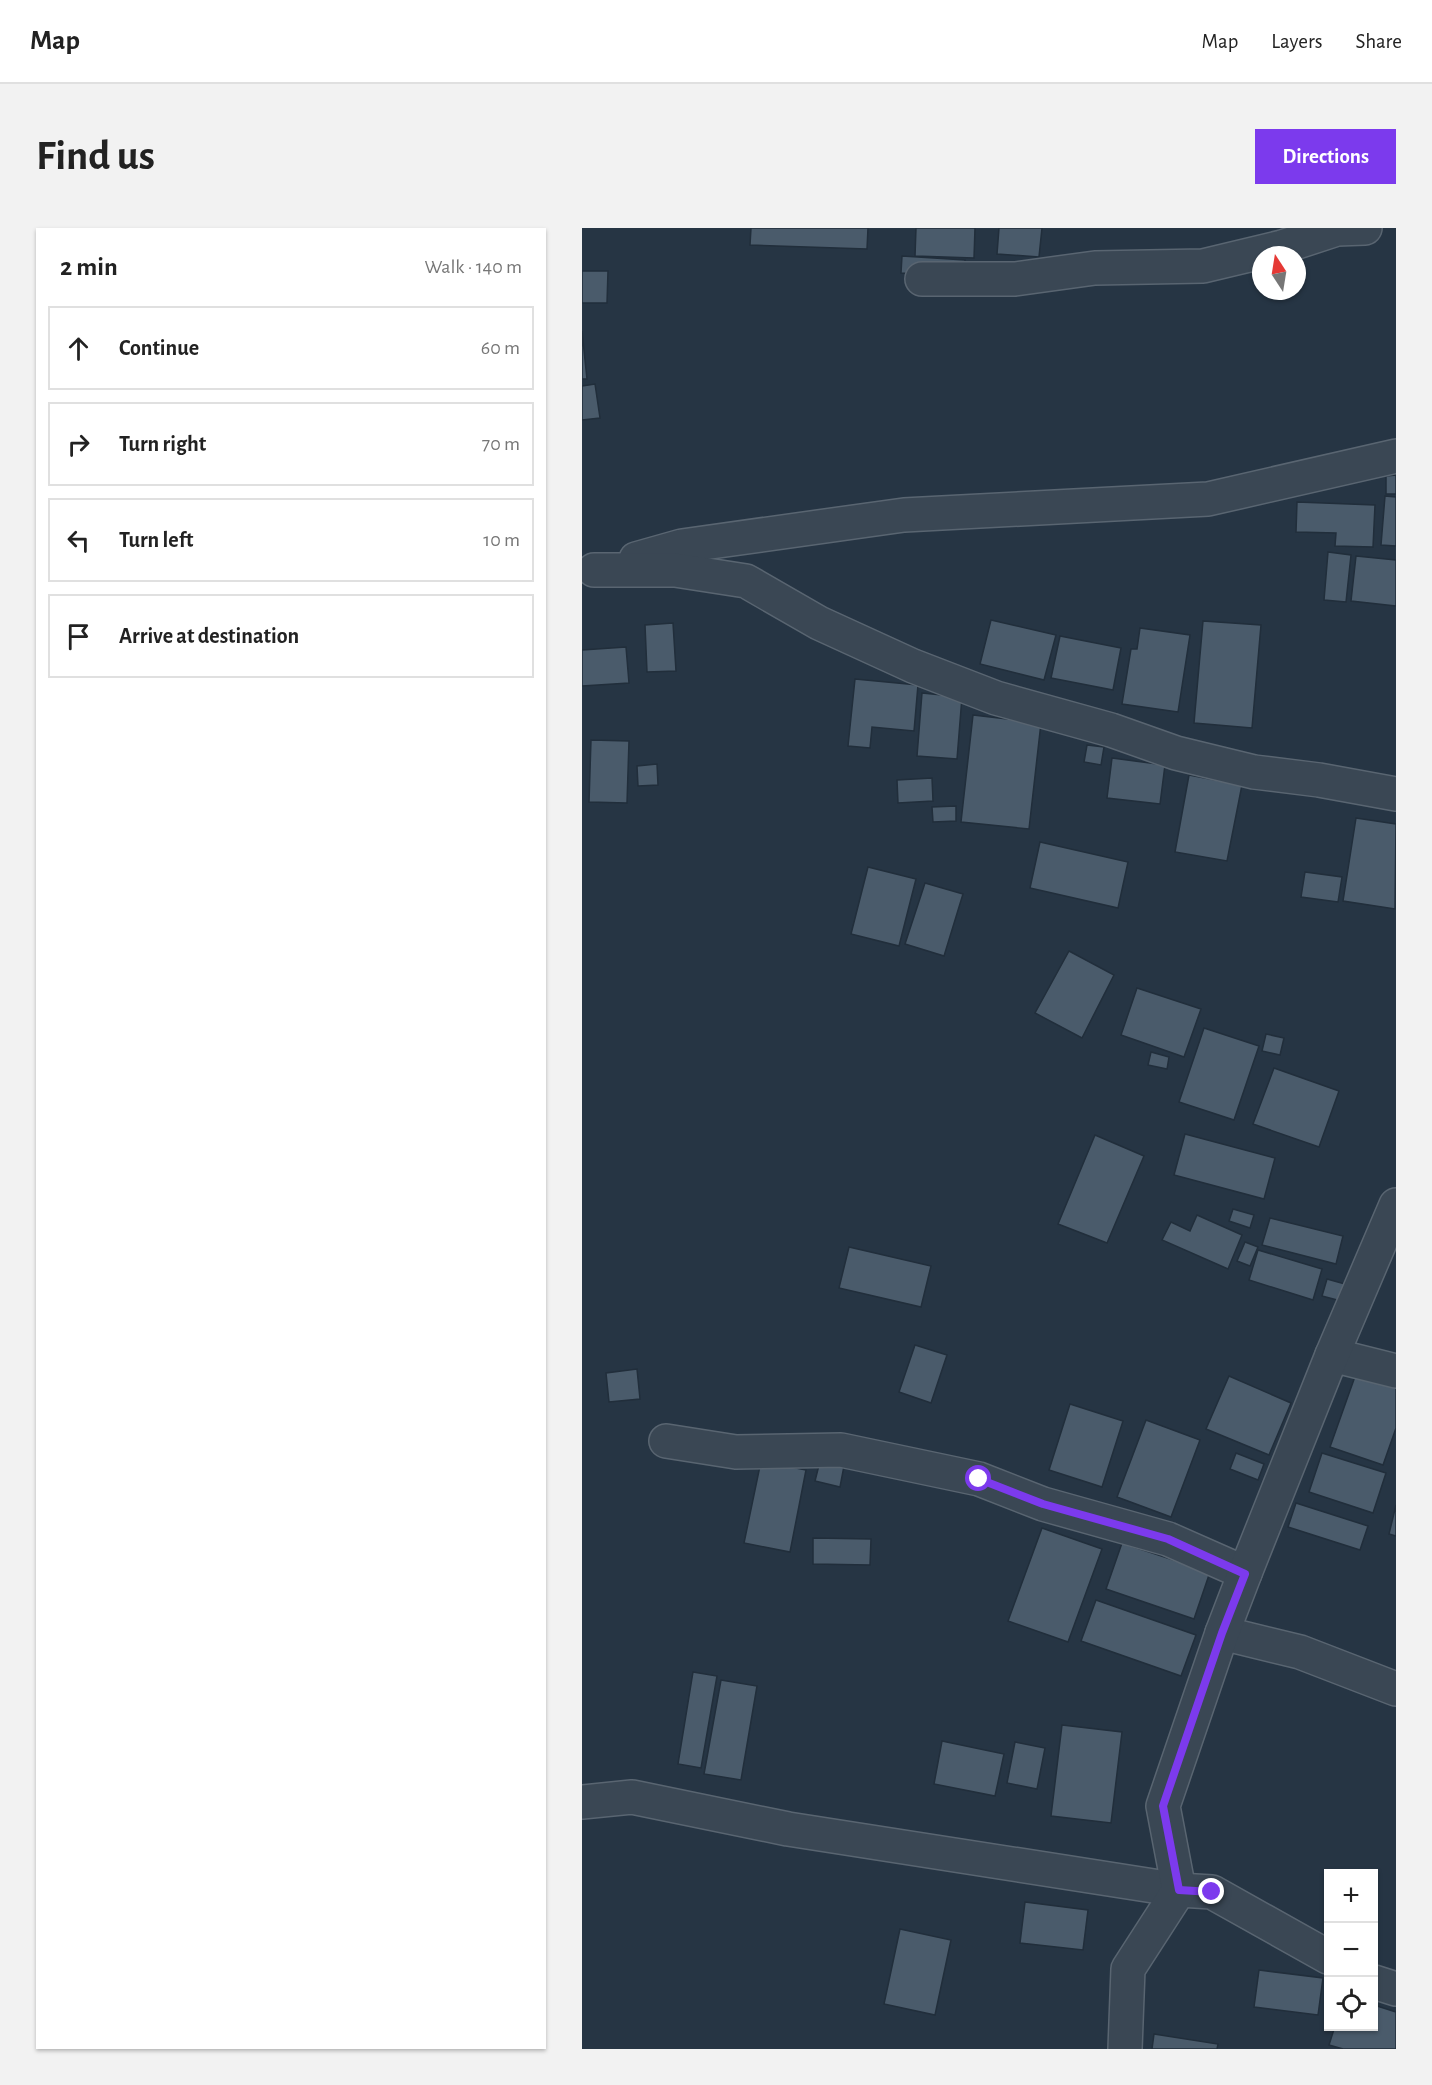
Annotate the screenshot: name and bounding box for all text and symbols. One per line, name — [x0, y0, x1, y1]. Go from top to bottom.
text: Map — [30, 27, 80, 55]
text: Map — [1202, 31, 1238, 52]
text: Layers — [1271, 31, 1322, 52]
text: Share — [1355, 31, 1402, 52]
button: Directions — [1255, 129, 1396, 184]
text: Find us — [36, 135, 155, 177]
north arrow — [1252, 246, 1306, 300]
text: 2 min — [60, 254, 118, 280]
text: Walk · 140 m — [424, 257, 522, 277]
icon: ahead — [62, 332, 95, 365]
text: Continue — [119, 337, 199, 359]
text: 60 m — [481, 338, 520, 358]
icon: right — [62, 428, 95, 461]
text: Turn right — [119, 433, 206, 455]
text: 70 m — [482, 434, 520, 454]
icon: left — [62, 524, 95, 557]
text: Turn left — [119, 529, 193, 551]
text: 10 m — [483, 530, 520, 550]
icon: arrive — [62, 620, 95, 653]
text: Arrive at destination — [119, 625, 299, 647]
route start — [965, 1465, 991, 1491]
map controls — [1324, 1869, 1378, 2031]
button: + — [1324, 1869, 1378, 1923]
route end — [1198, 1878, 1224, 1904]
button: − — [1324, 1923, 1378, 1977]
button: locate — [1324, 1977, 1378, 2031]

